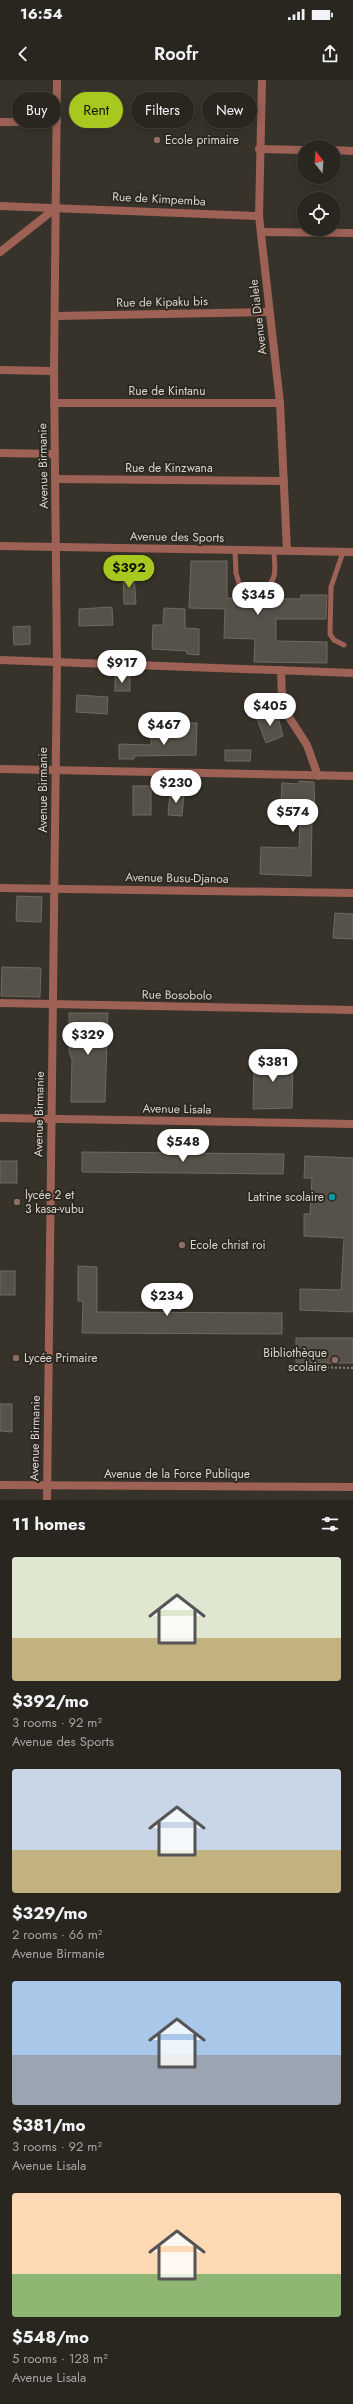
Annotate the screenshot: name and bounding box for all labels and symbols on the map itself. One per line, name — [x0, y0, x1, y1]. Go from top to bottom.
place label: Ecole primaire — [165, 131, 239, 149]
marker: Ecole primaire — [152, 135, 162, 145]
north arrow — [297, 140, 341, 184]
street label: Rue de Kimpemba — [112, 188, 206, 210]
street label: Avenue Dialele — [244, 278, 272, 356]
street label: Rue de Kipaku bis — [116, 292, 208, 312]
street label: Rue de Kintanu — [129, 382, 205, 400]
street label: Avenue Birmanie — [33, 423, 53, 509]
street label: Rue de Kinzwana — [125, 459, 213, 477]
street label: Avenue des Sports — [130, 527, 224, 547]
pin: $392 — [105, 555, 153, 589]
pin: $345 — [234, 582, 282, 616]
pin: $917 — [98, 650, 146, 684]
pin: $405 — [246, 693, 294, 727]
pin: $467 — [140, 712, 188, 746]
street label: Avenue Birmanie — [34, 747, 52, 833]
pin: $230 — [152, 770, 200, 804]
pin: $574 — [269, 799, 317, 833]
street label: Avenue Busu-Djanoa — [125, 868, 229, 888]
street label: Rue Bosobolo — [142, 985, 213, 1005]
pin: $329 — [64, 1022, 112, 1056]
pin: $381 — [249, 1049, 297, 1083]
street label: Avenue Birmanie — [29, 1071, 49, 1157]
street label: Avenue Lisala — [143, 1099, 212, 1119]
pin: $548 — [159, 1129, 207, 1163]
place label: lycée 2 et 3 kasa-vubu — [25, 1186, 84, 1218]
place label: Latrine scolaire — [248, 1188, 324, 1206]
marker: Latrine scolaire — [327, 1192, 337, 1202]
marker: lycée 2 et 3 kasa-vubu — [12, 1197, 22, 1207]
place label: Ecole christ roi — [190, 1236, 266, 1254]
marker: Ecole christ roi — [177, 1240, 187, 1250]
pin: $234 — [143, 1283, 191, 1317]
place label: Bibliothèque scolaire — [263, 1344, 327, 1376]
place label: Lycée Primaire — [24, 1349, 98, 1367]
marker: Lycée Primaire — [11, 1353, 21, 1363]
marker: Bibliothèque scolaire — [330, 1355, 340, 1365]
street label: Avenue Birmanie — [25, 1395, 45, 1481]
street label: Avenue de la Force Publique — [104, 1465, 250, 1483]

